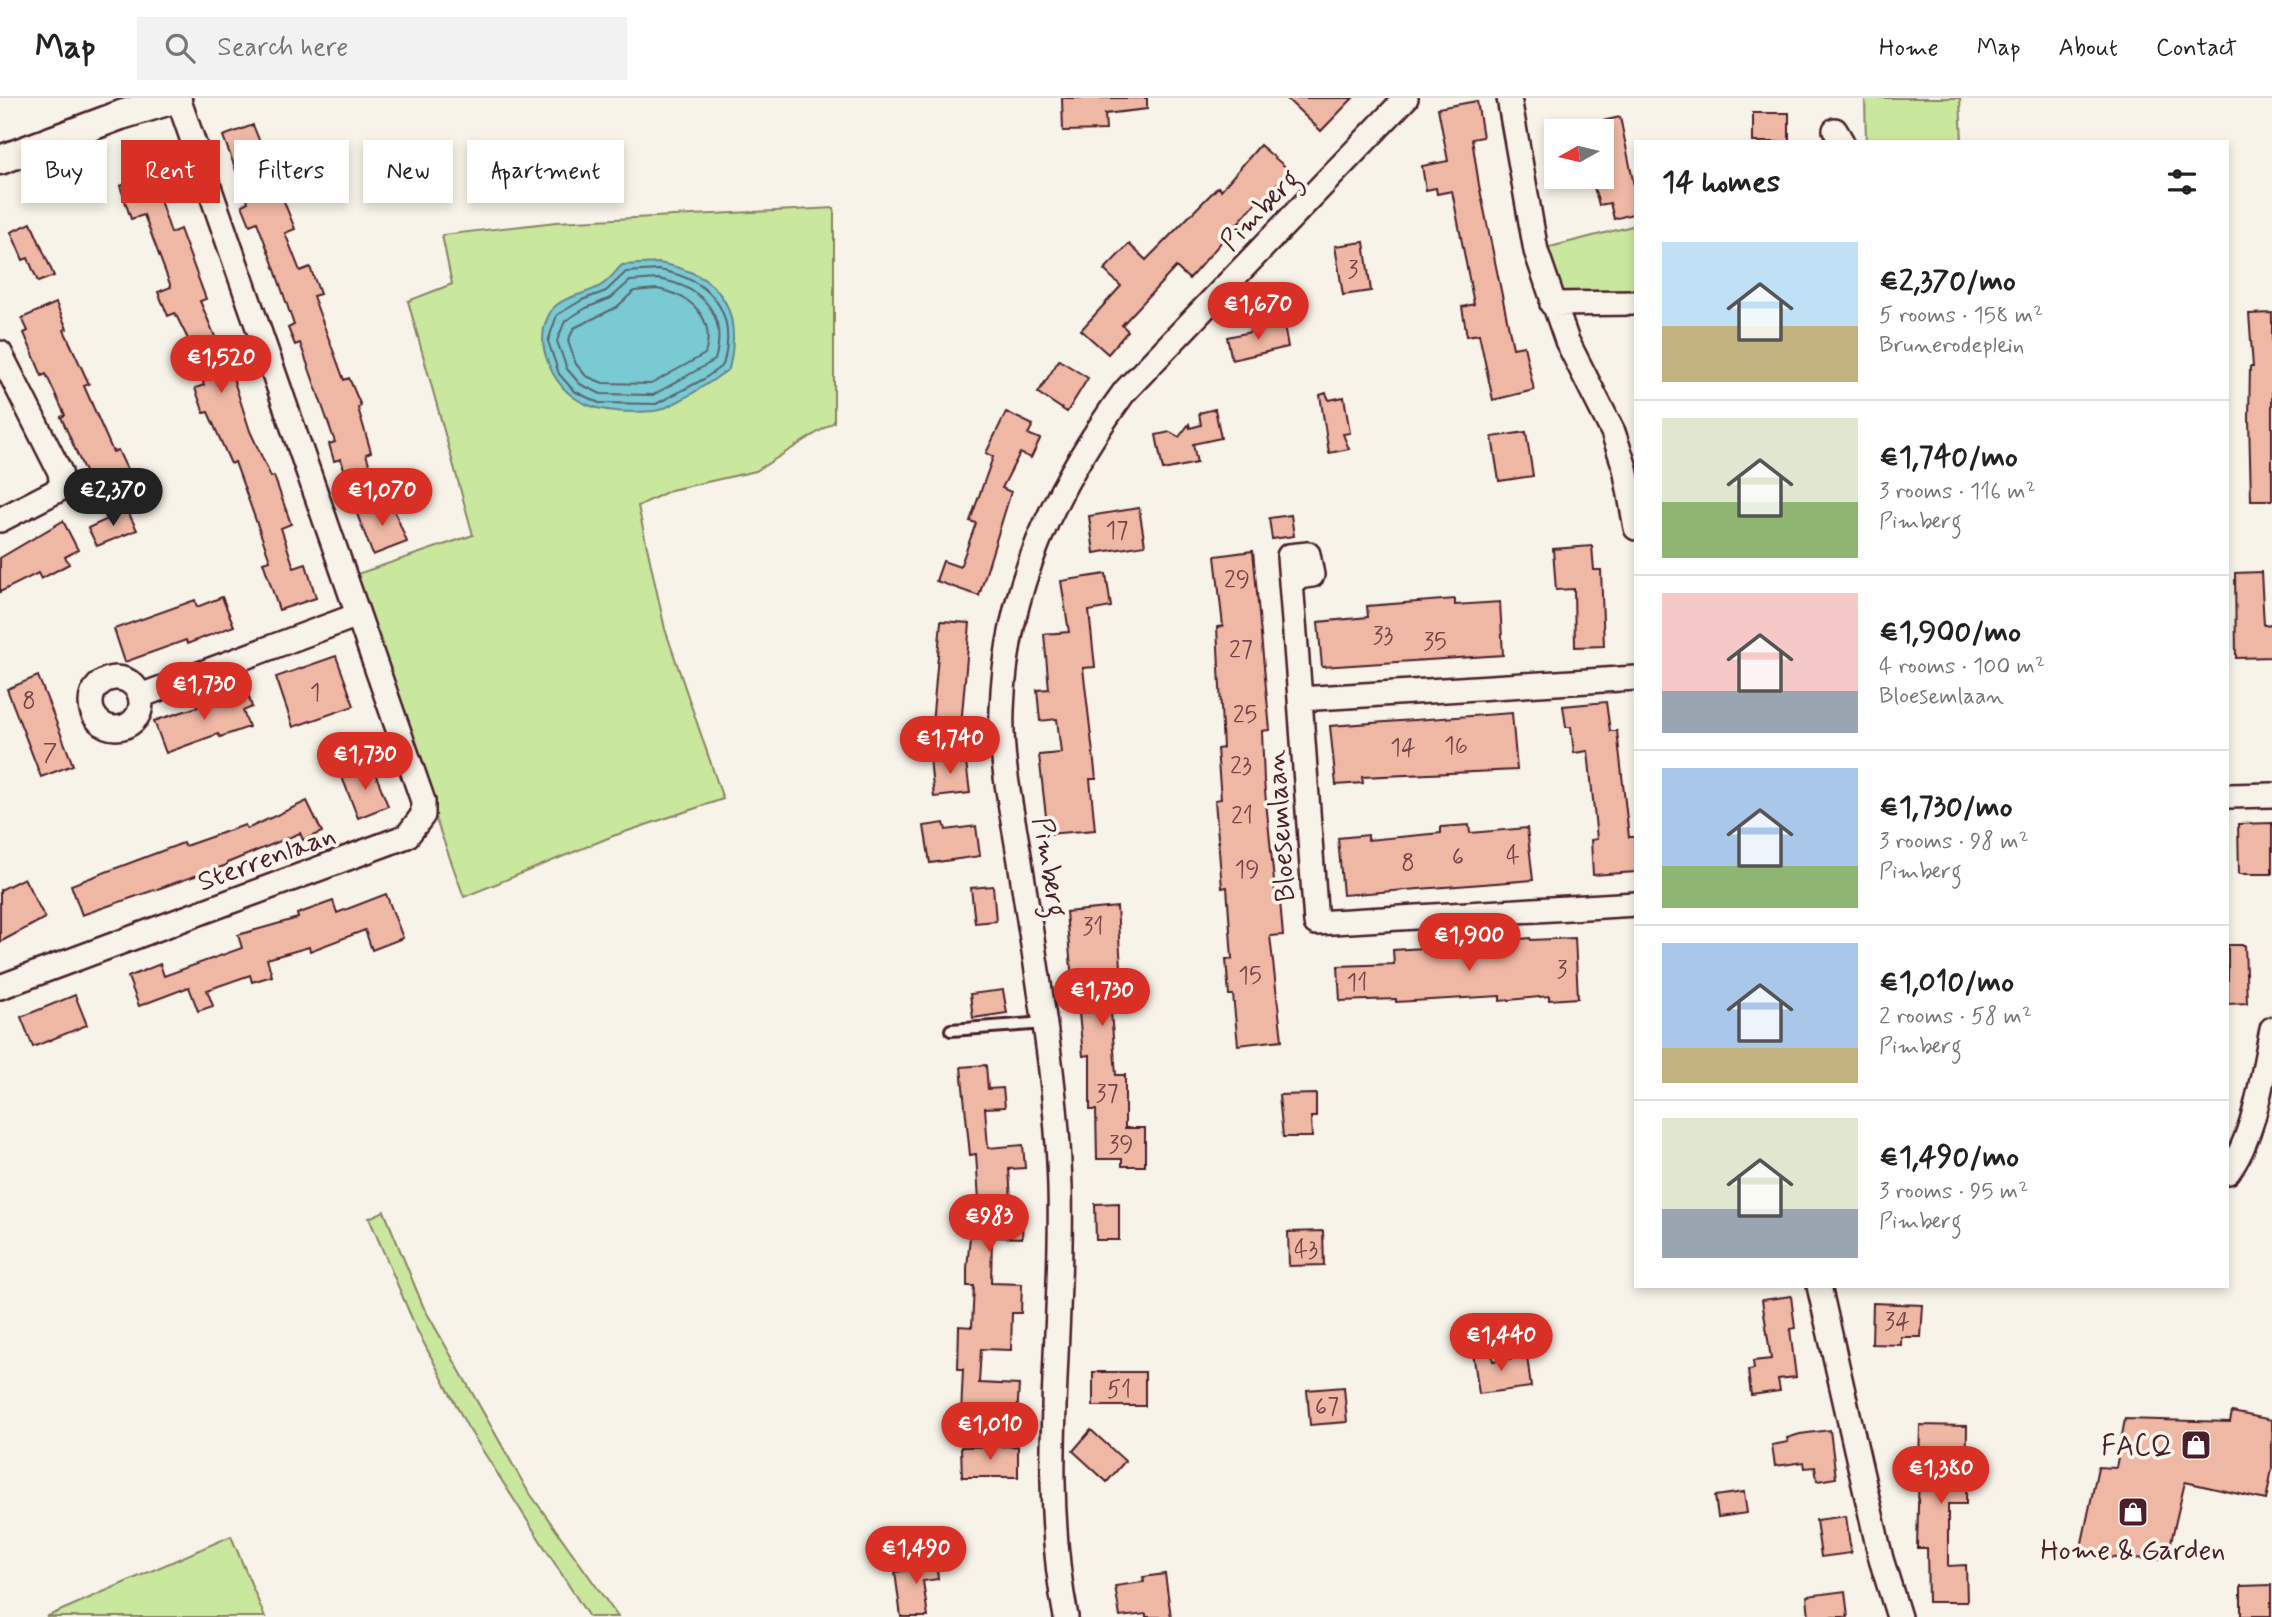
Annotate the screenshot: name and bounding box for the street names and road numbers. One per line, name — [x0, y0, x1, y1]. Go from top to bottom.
street label: Pimberg — [1212, 162, 1311, 262]
street label: Bloesemlaan — [1258, 749, 1305, 903]
street label: Pimberg — [1019, 815, 1075, 921]
street label: Sterrenlaan — [193, 817, 341, 901]

